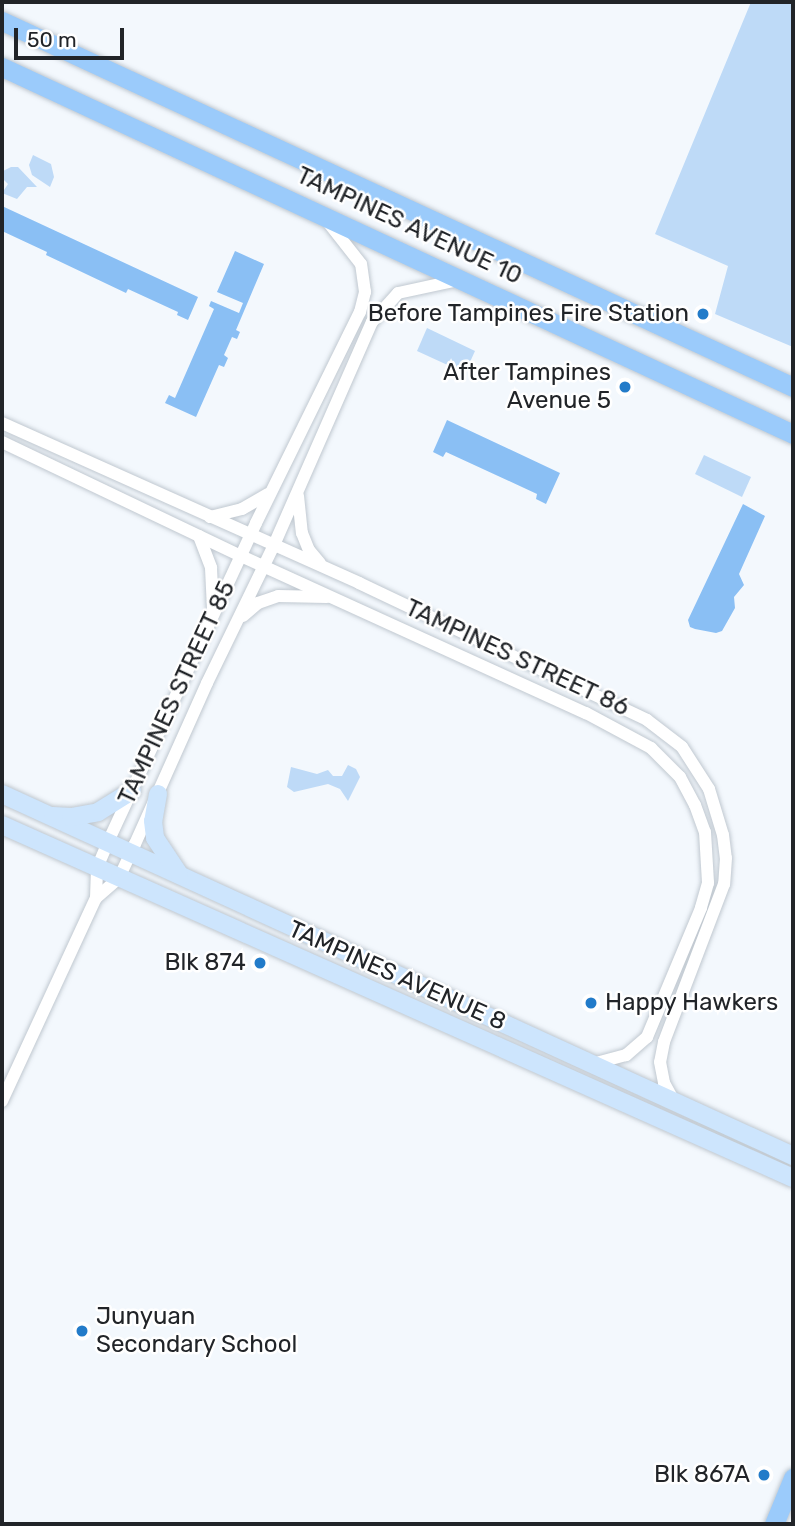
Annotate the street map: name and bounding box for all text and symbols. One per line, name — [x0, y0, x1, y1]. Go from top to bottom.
scale bar — [18, 14, 128, 58]
text: 50 m — [27, 27, 77, 52]
street label: TAMPINES AVENUE 10 — [292, 161, 526, 291]
place label: Before Tampines Fire Station — [367, 300, 689, 328]
marker: Before Tampines Fire Station — [695, 306, 711, 322]
place label: After Tampines Avenue 5 — [442, 359, 611, 415]
marker: After Tampines Avenue 5 — [617, 379, 633, 395]
street label: TAMPINES STREET 85 — [112, 576, 242, 810]
street label: TAMPINES STREET 86 — [400, 593, 634, 723]
street label: TAMPINES AVENUE 8 — [284, 915, 510, 1037]
place label: Blk 874 — [164, 949, 246, 977]
marker: Blk 874 — [252, 955, 268, 971]
place label: Happy Hawkers — [605, 989, 779, 1017]
marker: Happy Hawkers — [583, 995, 599, 1011]
place label: Junyuan Secondary School — [96, 1303, 298, 1359]
marker: Junyuan Secondary School — [74, 1323, 90, 1339]
place label: Blk 867A — [654, 1461, 750, 1489]
marker: Blk 867A — [756, 1467, 772, 1483]

